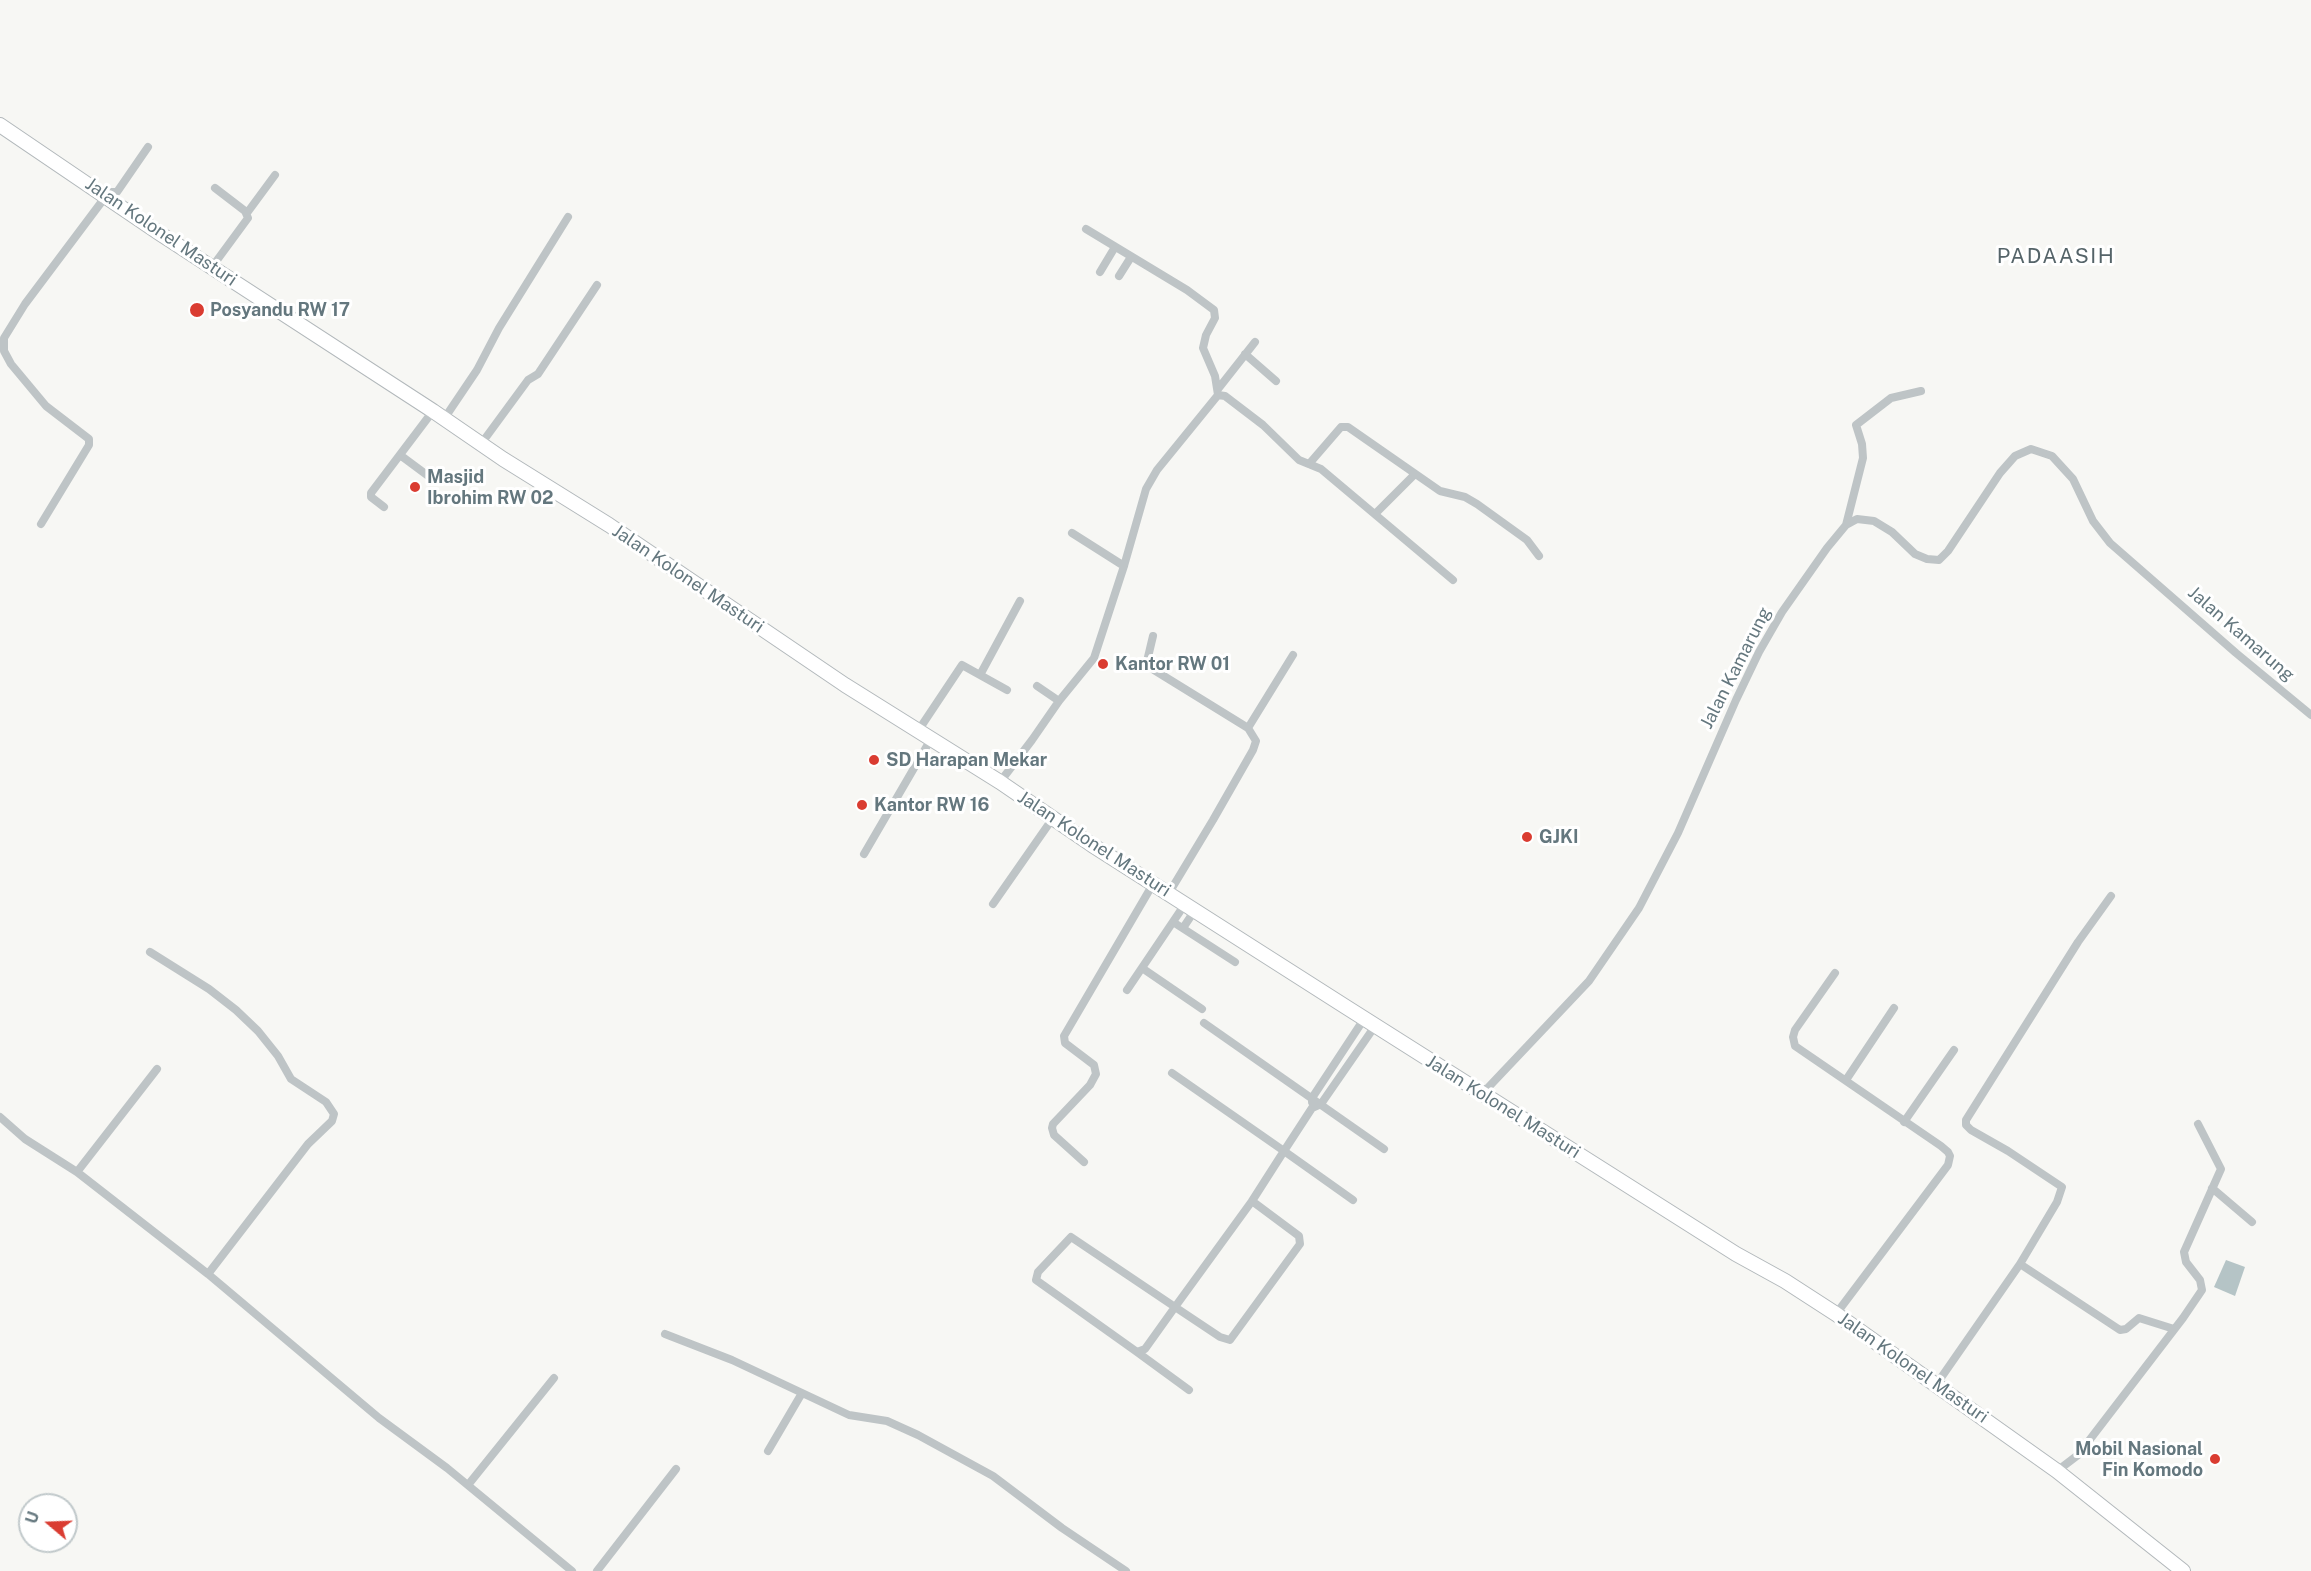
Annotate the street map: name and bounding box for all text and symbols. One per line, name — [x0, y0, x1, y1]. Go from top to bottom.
street label: Jalan Kolonel Masturi — [81, 173, 241, 291]
district label: PADAASIH — [1997, 244, 2115, 270]
place label: Posyandu RW 17 — [210, 299, 350, 321]
marker: Posyandu RW 17 — [188, 301, 206, 319]
place label: Masjid Ibrohim RW 02 — [427, 466, 553, 508]
marker: Masjid Ibrohim RW 02 — [408, 480, 422, 494]
street label: Jalan Kolonel Masturi — [608, 520, 768, 638]
street label: Jalan Kamarung — [2183, 582, 2299, 686]
street label: Jalan Kamarung — [1696, 603, 1776, 733]
place label: Kantor RW 01 — [1115, 653, 1230, 675]
marker: Kantor RW 01 — [1096, 657, 1110, 671]
place label: SD Harapan Mekar — [886, 749, 1047, 771]
marker: SD Harapan Mekar — [867, 753, 881, 767]
street label: Jalan Kolonel Masturi — [1013, 786, 1175, 902]
place label: Kantor RW 16 — [874, 794, 989, 816]
marker: Kantor RW 16 — [855, 798, 869, 812]
place label: GJKI — [1539, 826, 1578, 848]
marker: GJKI — [1520, 830, 1534, 844]
street label: Jalan Kolonel Masturi — [1422, 1051, 1584, 1163]
street label: Jalan Kolonel Masturi — [1834, 1308, 1992, 1428]
place label: Mobil Nasional Fin Komodo — [2075, 1438, 2203, 1480]
marker: Mobil Nasional Fin Komodo — [2208, 1452, 2222, 1466]
north arrow — [18, 1493, 78, 1553]
text: U — [22, 1509, 43, 1526]

